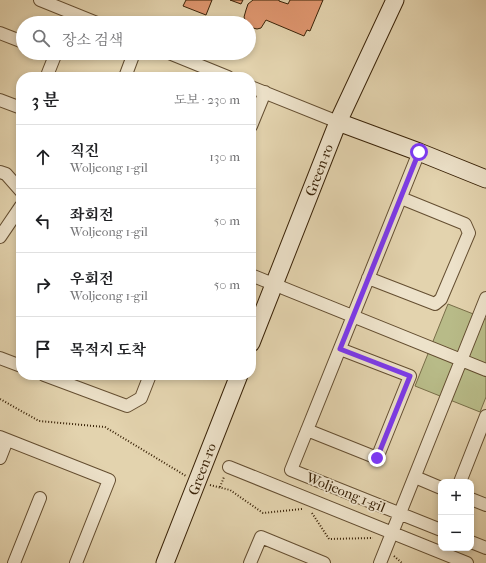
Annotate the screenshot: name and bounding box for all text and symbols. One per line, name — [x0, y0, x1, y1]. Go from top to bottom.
search box — [16, 16, 256, 60]
icon: search — [30, 27, 52, 49]
text: 장소 검색 — [62, 31, 123, 49]
text: 3 분 — [32, 90, 59, 110]
text: 도보 · 230 m — [174, 92, 240, 107]
text: 직진 — [70, 142, 99, 160]
street label: Green-ro — [302, 142, 337, 199]
route start — [410, 143, 428, 161]
icon: ahead — [32, 146, 54, 168]
text: 130 m — [209, 149, 240, 164]
text: Woljeong 1-gil — [70, 160, 148, 175]
text: 좌회전 — [70, 206, 113, 224]
icon: left — [32, 210, 54, 232]
text: 50 m — [214, 213, 240, 228]
text: Woljeong 1-gil — [70, 224, 148, 239]
text: 우회전 — [70, 270, 113, 288]
icon: right — [32, 274, 54, 296]
text: 50 m — [214, 277, 240, 292]
text: Woljeong 1-gil — [70, 288, 148, 303]
icon: arrive — [32, 338, 54, 360]
text: 목적지 도착 — [70, 341, 146, 359]
street label: Green-ro — [185, 441, 220, 498]
route end — [368, 449, 386, 467]
street label: Woljeong 1-gil — [303, 468, 388, 516]
map controls — [438, 479, 474, 551]
button: + — [438, 479, 474, 515]
button: − — [438, 515, 474, 551]

